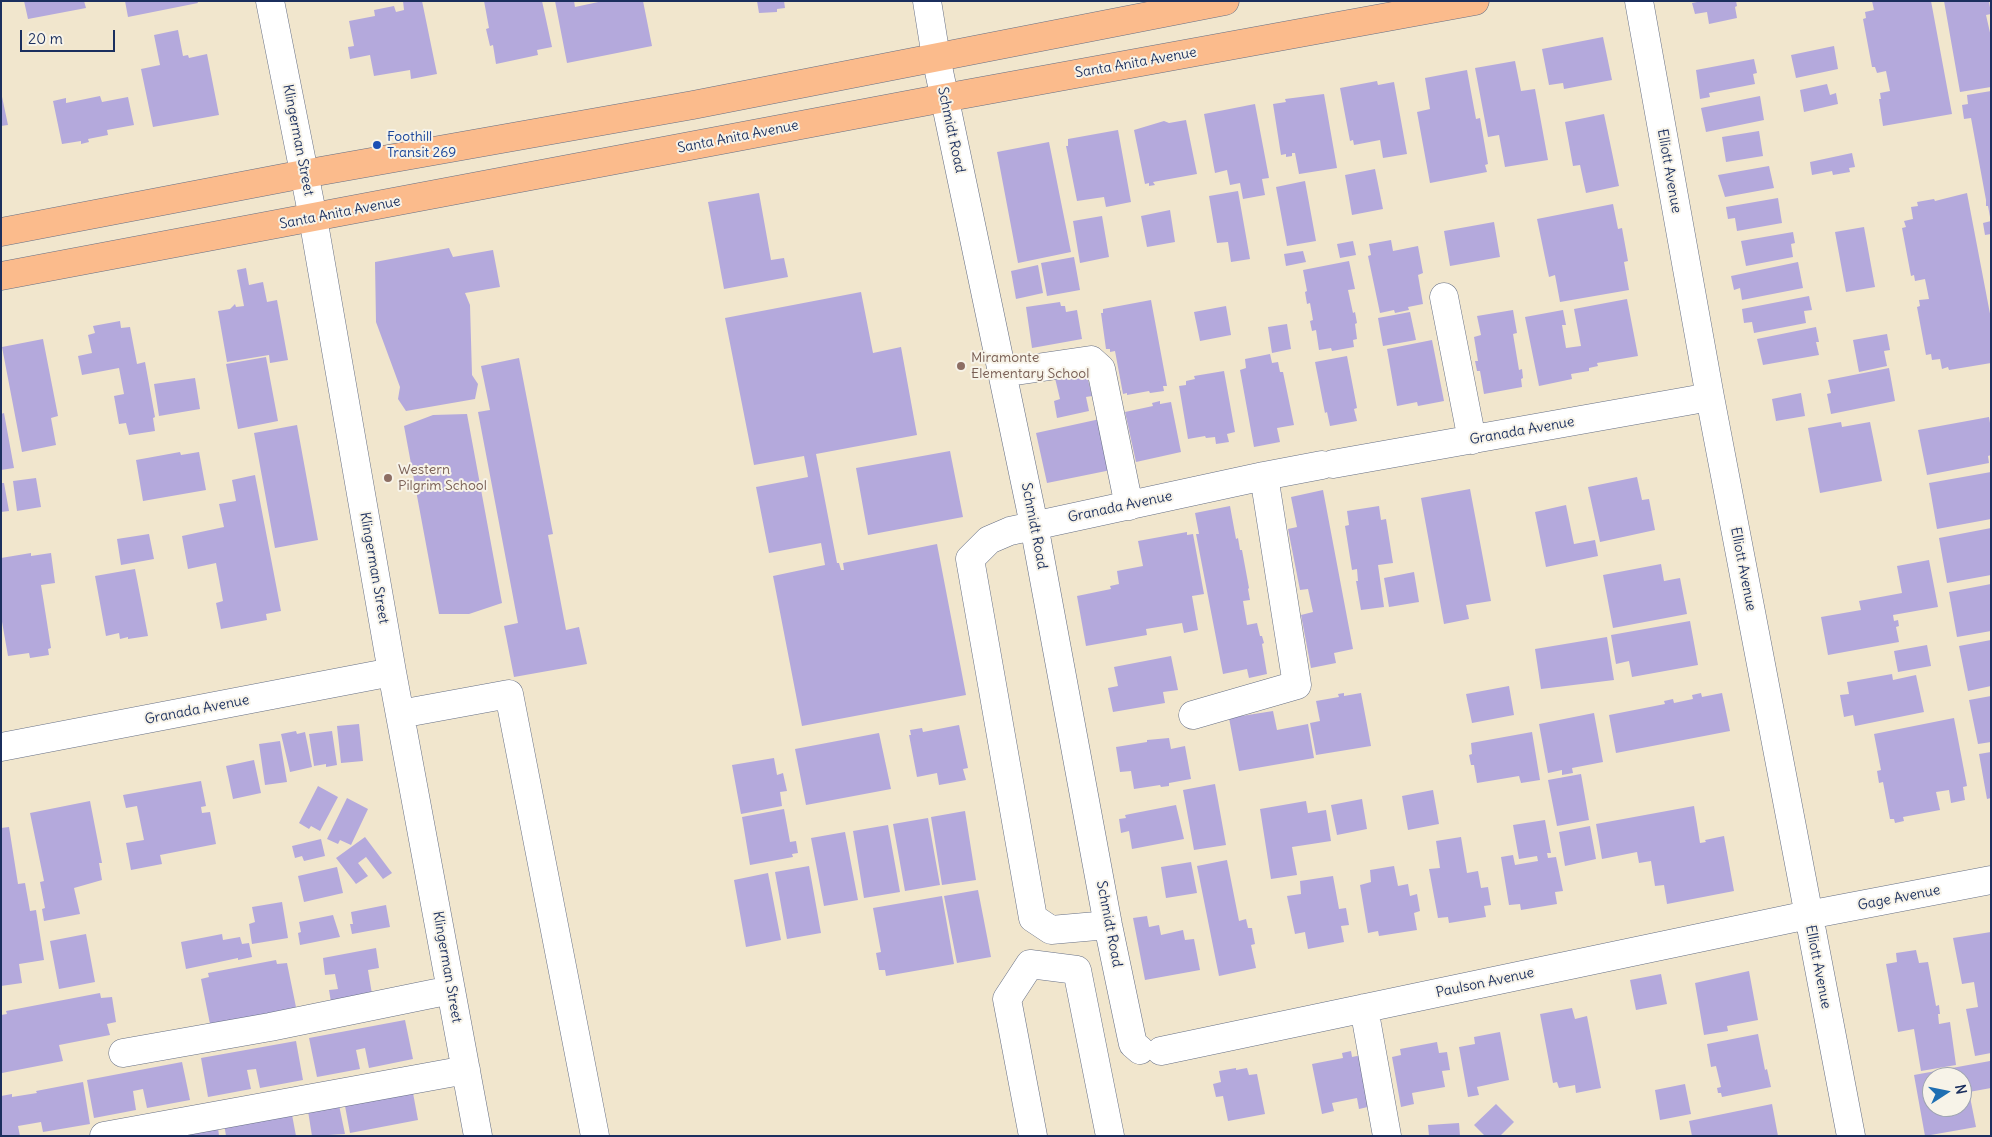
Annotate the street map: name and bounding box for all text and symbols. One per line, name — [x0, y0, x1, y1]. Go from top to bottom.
scale bar — [22, 20, 118, 52]
text: 20 m — [28, 29, 63, 48]
street label: Santa Anita Avenue — [1074, 44, 1198, 82]
street label: Klingerman Street — [279, 83, 317, 197]
street label: Schmidt Road — [934, 85, 968, 175]
street label: Santa Anita Avenue — [676, 117, 800, 157]
street label: Elliott Avenue — [1653, 128, 1685, 214]
place label: Foothill Transit 269 — [387, 129, 456, 162]
marker: Foothill Transit 269 — [371, 139, 383, 151]
street label: Santa Anita Avenue — [278, 193, 402, 233]
place label: Miramonte Elementary School — [971, 350, 1089, 382]
marker: Miramonte Elementary School — [955, 360, 967, 372]
street label: Granada Avenue — [1468, 414, 1576, 448]
place label: Western Pilgrim School — [398, 462, 487, 494]
marker: Western Pilgrim School — [382, 472, 394, 484]
street label: Schmidt Road — [1017, 481, 1051, 571]
street label: Granada Avenue — [1066, 488, 1174, 526]
street label: Klingerman Street — [356, 511, 392, 625]
street label: Elliott Avenue — [1727, 526, 1759, 612]
street label: Granada Avenue — [143, 692, 251, 728]
street label: Schmidt Road — [1092, 879, 1126, 969]
street label: Gage Avenue — [1856, 882, 1942, 914]
street label: Klingerman Street — [429, 910, 465, 1024]
street label: Elliott Avenue — [1802, 924, 1834, 1010]
street label: Paulson Avenue — [1434, 964, 1536, 1002]
north arrow — [1922, 1067, 1972, 1117]
text: N — [1951, 1083, 1971, 1096]

